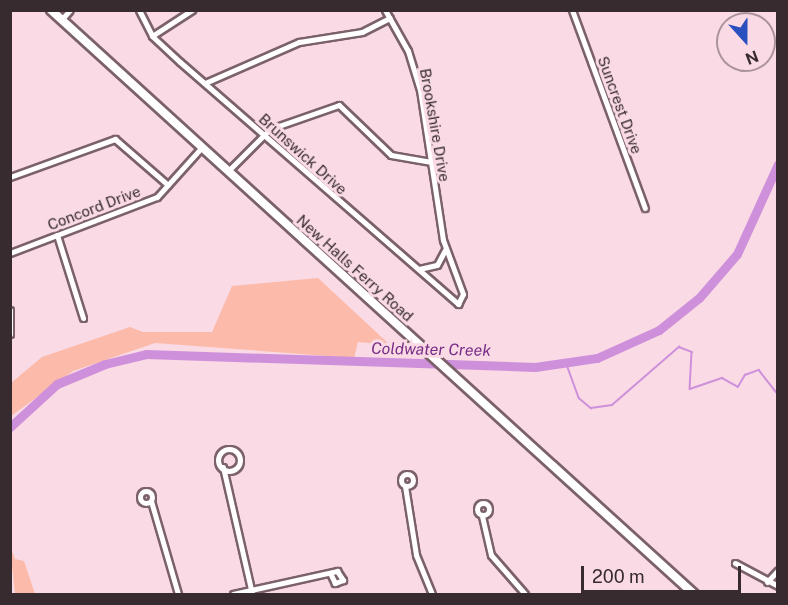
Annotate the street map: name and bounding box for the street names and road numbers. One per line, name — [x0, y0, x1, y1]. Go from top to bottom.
street label: Suncrest Drive — [594, 54, 646, 156]
street label: Brookshire Drive — [416, 67, 454, 183]
street label: Brunswick Drive — [255, 110, 351, 198]
street label: Concord Drive — [45, 182, 143, 234]
street label: New Halls Ferry Road — [293, 211, 417, 325]

